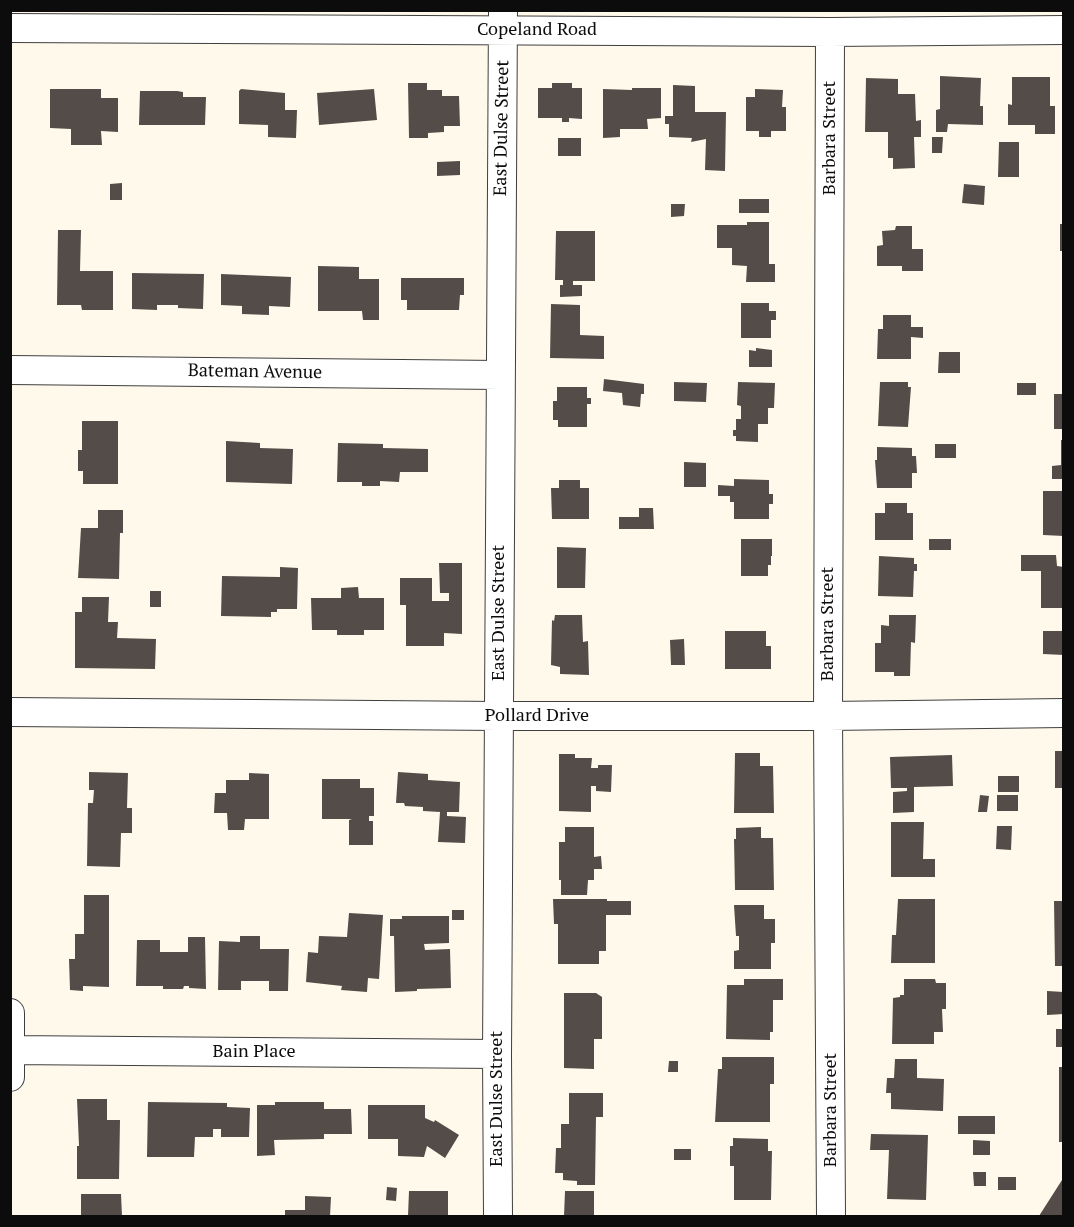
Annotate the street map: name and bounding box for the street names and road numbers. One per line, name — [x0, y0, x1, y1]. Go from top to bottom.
street label: Copeland Road — [477, 19, 597, 41]
street label: East Dulse Street — [490, 60, 514, 196]
street label: Barbara Street — [819, 81, 841, 195]
street label: Bateman Avenue — [188, 360, 322, 384]
street label: East Dulse Street — [488, 545, 510, 681]
street label: Barbara Street — [817, 567, 839, 681]
street label: Pollard Drive — [485, 705, 589, 727]
street label: East Dulse Street — [486, 1031, 508, 1167]
street label: Bain Place — [213, 1041, 295, 1063]
street label: Barbara Street — [820, 1053, 842, 1167]

